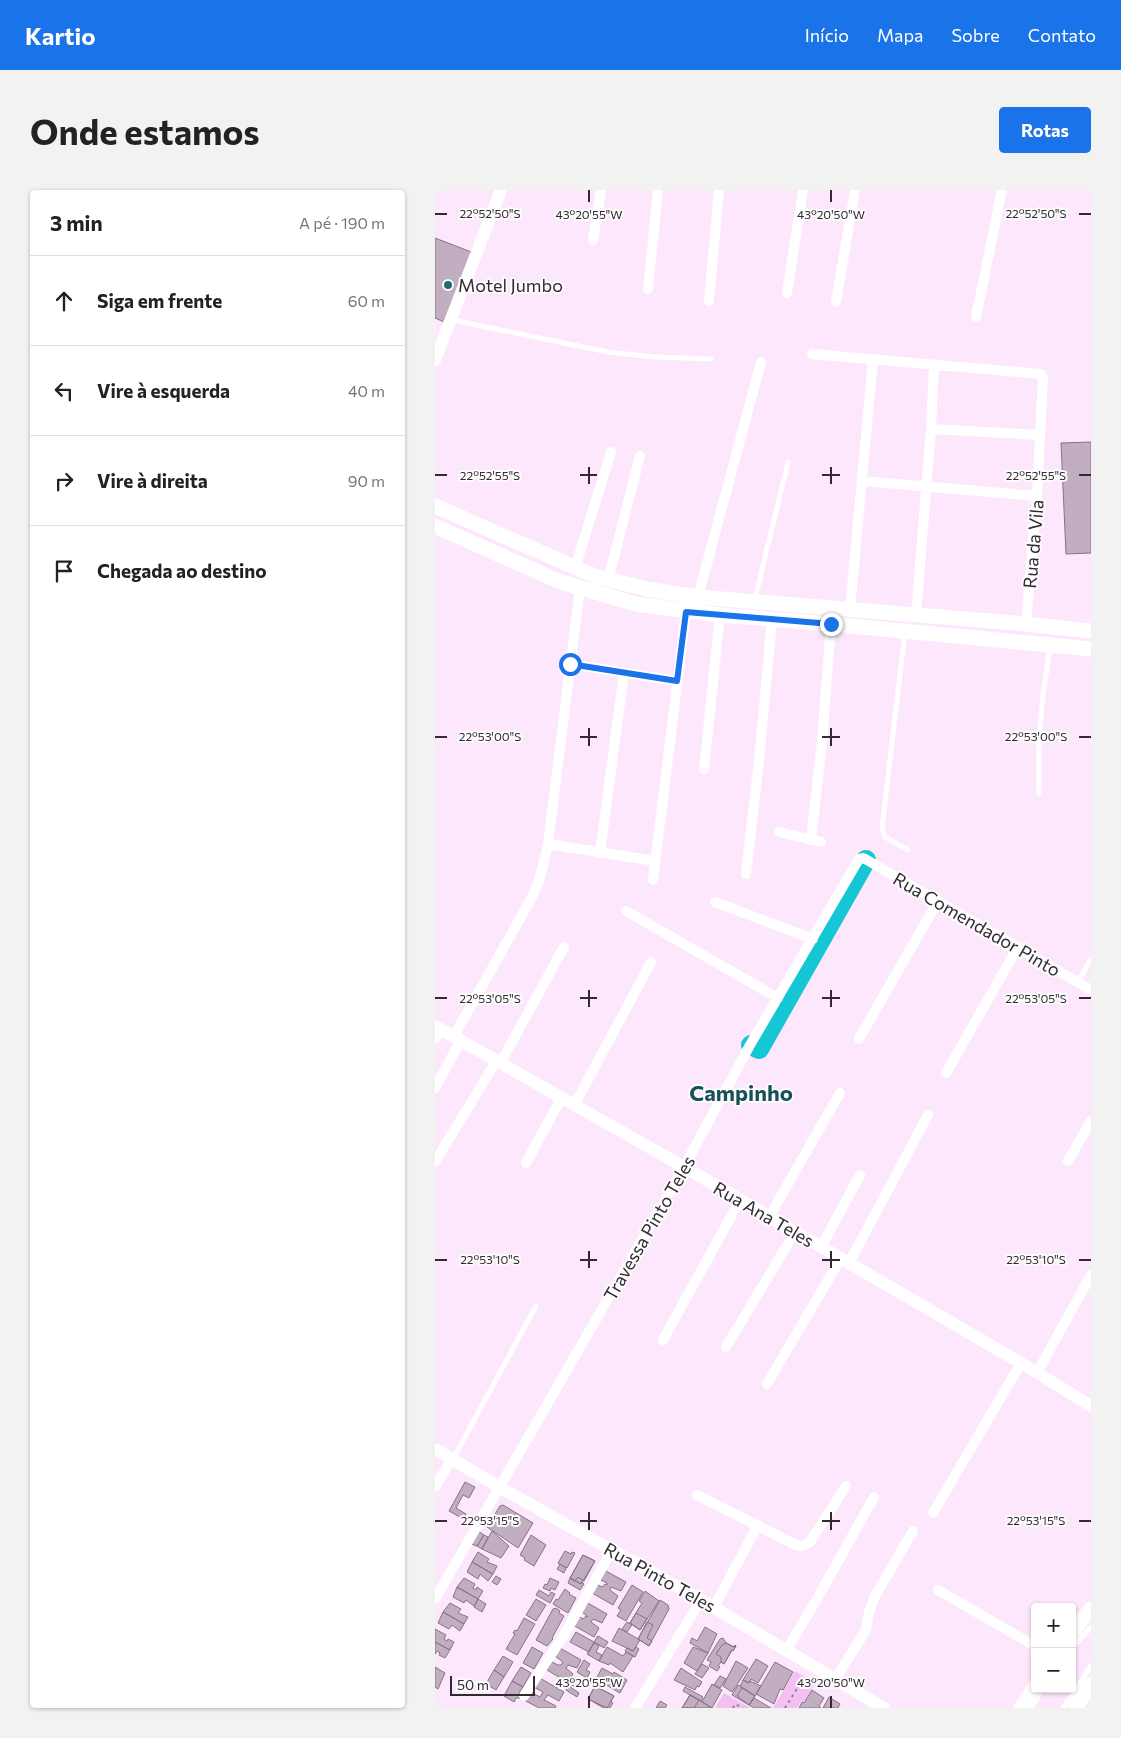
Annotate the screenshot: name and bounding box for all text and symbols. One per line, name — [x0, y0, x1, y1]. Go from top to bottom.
text: Kartio — [25, 21, 95, 50]
text: Início — [805, 24, 849, 46]
text: Mapa — [877, 24, 923, 46]
text: Sobre — [951, 24, 1000, 46]
text: Contato — [1028, 24, 1096, 46]
button: Rotas — [999, 107, 1091, 153]
text: Onde estamos — [30, 109, 260, 152]
text: 22°52'50"S — [459, 206, 521, 220]
text: 22°52'50"S — [1005, 206, 1067, 220]
text: 43°20'55"W — [555, 207, 623, 221]
text: 43°20'50"W — [797, 207, 865, 221]
text: 3 min — [50, 210, 103, 235]
text: A pé · 190 m — [299, 213, 385, 232]
place label: Motel Jumbo — [458, 274, 563, 296]
marker: Motel Jumbo — [442, 279, 454, 291]
icon: ahead — [50, 287, 78, 315]
text: Siga em frente — [97, 289, 222, 312]
text: 60 m — [348, 291, 385, 310]
icon: left — [50, 377, 78, 405]
text: Vire à esquerda — [97, 379, 230, 402]
text: 40 m — [348, 381, 385, 400]
icon: right — [50, 467, 78, 495]
text: 22°52'55"S — [460, 468, 520, 482]
text: 22°52'55"S — [1006, 468, 1066, 482]
text: Vire à direita — [97, 469, 208, 492]
text: 90 m — [348, 471, 385, 490]
street label: Rua da Vila — [1018, 499, 1048, 589]
icon: arrive — [50, 557, 78, 585]
text: Chegada ao destino — [97, 559, 267, 582]
route end — [820, 613, 843, 636]
route start — [559, 653, 582, 676]
text: 22°53'00"S — [459, 729, 521, 743]
text: 22°53'00"S — [1005, 729, 1067, 743]
street label: Rua Comendador Pinto — [890, 867, 1064, 981]
text: 22°53'05"S — [459, 991, 521, 1005]
text: 22°53'05"S — [1005, 991, 1067, 1005]
district label: Campinho — [689, 1079, 793, 1106]
street label: Travessa Pinto Teles — [599, 1152, 699, 1304]
street label: Rua Ana Teles — [710, 1176, 818, 1252]
text: 22°53'10"S — [460, 1252, 520, 1266]
text: 22°53'10"S — [1006, 1252, 1066, 1266]
text: 22°53'15"S — [461, 1513, 519, 1527]
text: 22°53'15"S — [1007, 1513, 1065, 1527]
street label: Rua Pinto Teles — [600, 1537, 720, 1617]
map controls — [1031, 1603, 1076, 1693]
button: + — [1031, 1603, 1076, 1648]
button: − — [1031, 1648, 1076, 1693]
scale bar — [450, 1673, 535, 1696]
text: 43°20'55"W — [555, 1675, 623, 1689]
text: 43°20'50"W — [797, 1675, 865, 1689]
text: 50 m — [457, 1676, 489, 1693]

